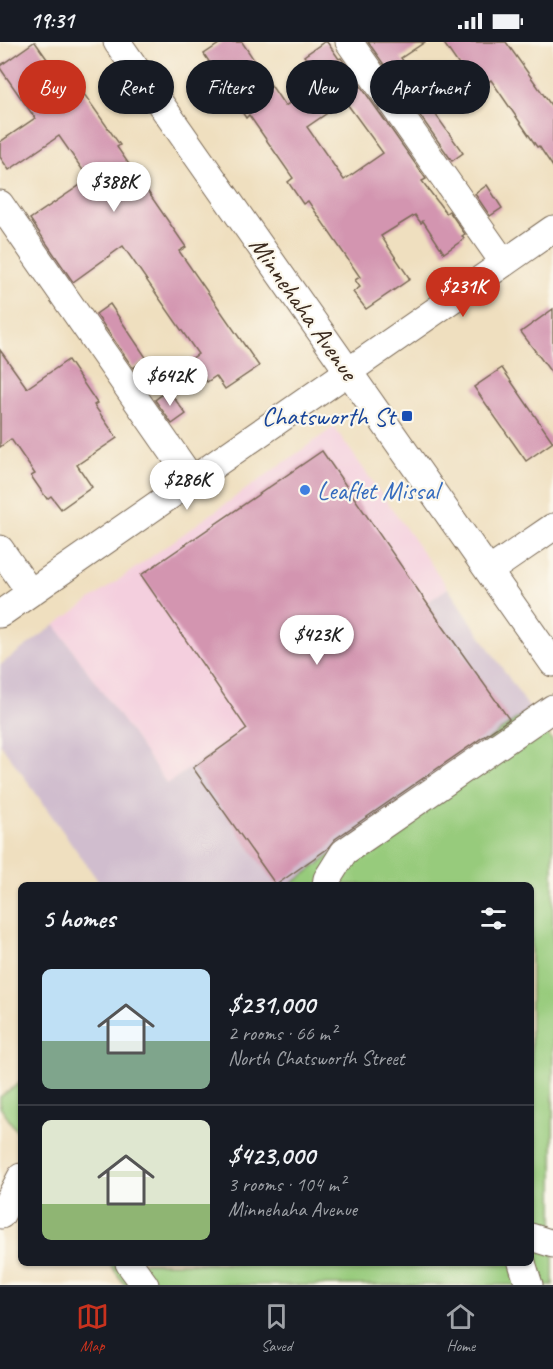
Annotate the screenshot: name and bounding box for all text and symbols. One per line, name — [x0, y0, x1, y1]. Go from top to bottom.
text: 19:31 — [30, 7, 74, 35]
chip: Buy — [18, 60, 86, 114]
chip: Rent — [98, 60, 174, 114]
chip: Filters — [186, 60, 274, 114]
chip: New — [286, 60, 358, 114]
chip: Apartment — [370, 60, 490, 114]
pin: $388K — [72, 162, 156, 213]
text: $388K — [91, 169, 137, 194]
street label: Minnehaha Avenue — [242, 230, 367, 389]
pin: $231K — [421, 267, 505, 318]
text: $231K — [440, 274, 486, 299]
pin: $642K — [128, 356, 212, 407]
text: $642K — [147, 363, 193, 388]
place label: Chatsworth St — [262, 400, 397, 433]
marker: Chatsworth St — [400, 409, 414, 423]
pin: $286K — [145, 460, 229, 511]
text: $286K — [164, 467, 210, 492]
place label: Leaflet Missal — [317, 474, 443, 507]
marker: Leaflet Missal — [298, 483, 312, 497]
pin: $423K — [275, 615, 359, 666]
text: $423K — [294, 622, 340, 647]
text: 5 homes — [42, 902, 115, 935]
icon: filters — [477, 902, 510, 935]
text: $231,000 — [228, 988, 315, 1021]
icon: home — [90, 993, 162, 1065]
text: 2 rooms · 66 m² — [228, 1021, 336, 1046]
text: North Chatsworth Street — [228, 1046, 404, 1071]
text: $423,000 — [228, 1139, 315, 1172]
icon: home — [90, 1144, 162, 1216]
text: 3 rooms · 104 m² — [228, 1172, 345, 1197]
text: Minnehaha Avenue — [228, 1197, 357, 1222]
tab: Map — [76, 1300, 109, 1356]
tab: Saved — [260, 1300, 293, 1356]
tab: Home — [444, 1300, 477, 1356]

